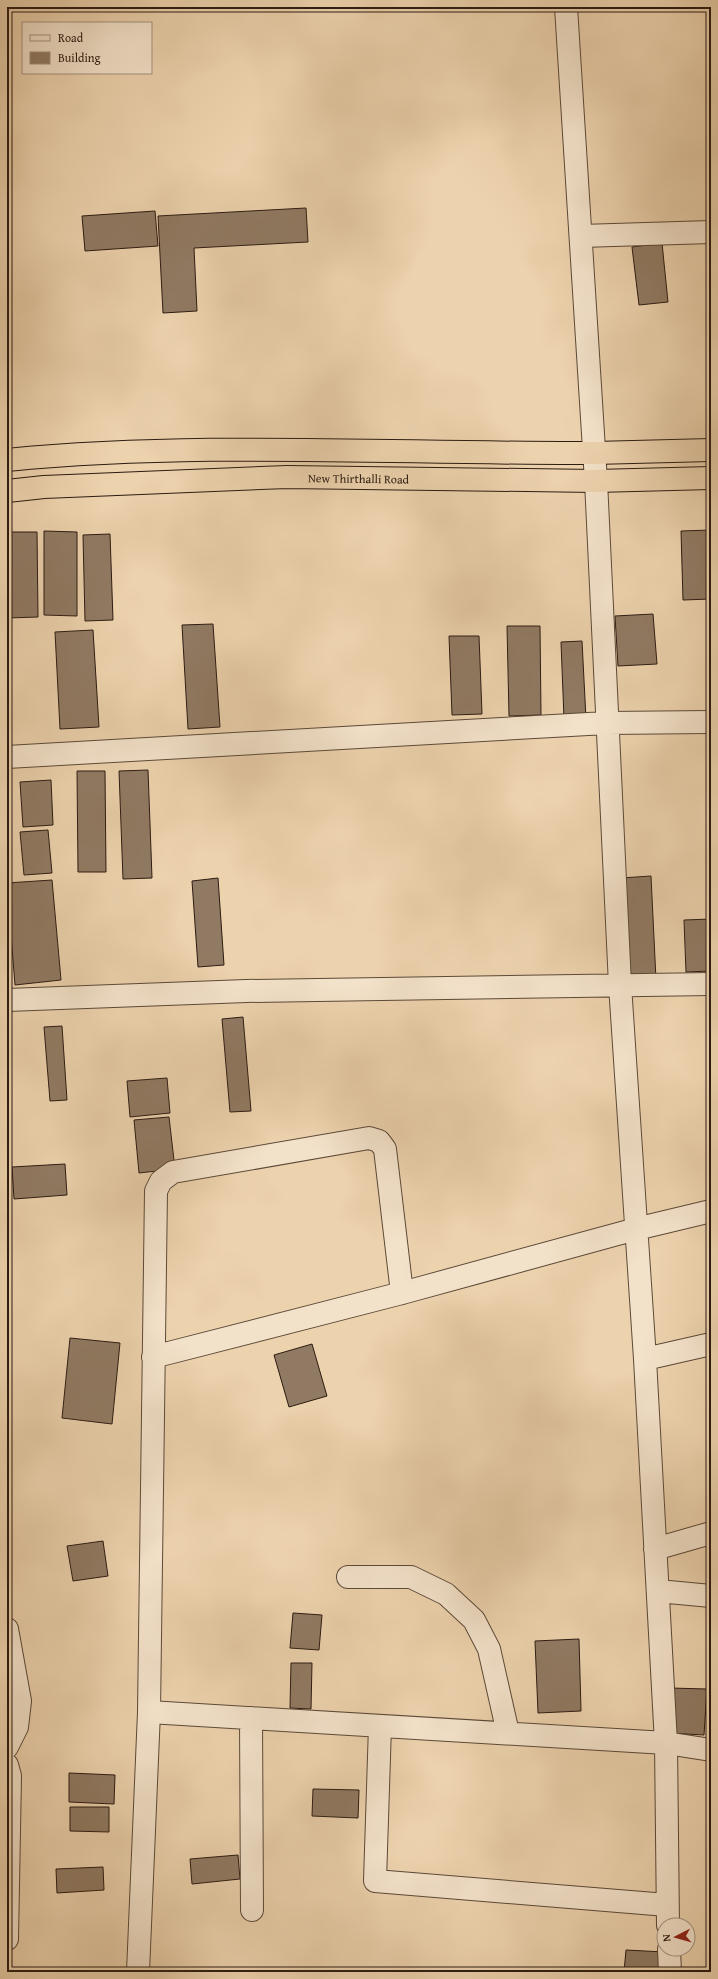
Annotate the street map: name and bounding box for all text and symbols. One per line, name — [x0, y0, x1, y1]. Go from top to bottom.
legend — [22, 22, 152, 74]
text: Road — [58, 29, 84, 46]
text: Building — [58, 49, 101, 66]
street label: New Thirthalli Road — [308, 469, 410, 487]
north arrow — [656, 1917, 696, 1957]
text: N — [658, 1933, 674, 1943]

